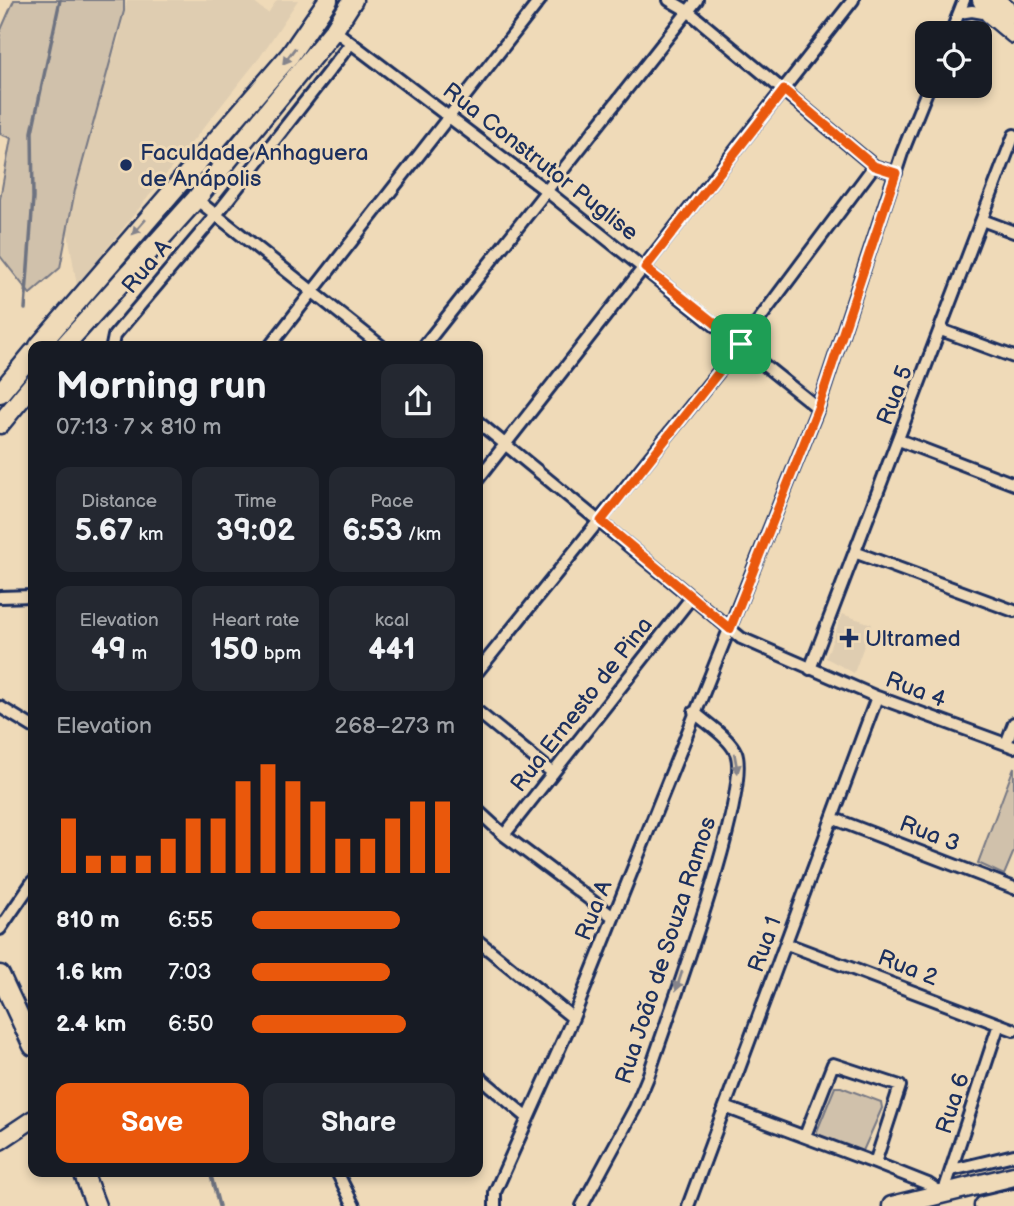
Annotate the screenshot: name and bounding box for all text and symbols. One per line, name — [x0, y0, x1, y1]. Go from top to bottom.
map controls — [915, 21, 992, 98]
button: locate — [915, 21, 992, 98]
one-way arrow — [282, 47, 296, 65]
street label: Rua Construtor Puglise — [437, 77, 644, 247]
place label: Faculdade Anhaguera de Anápolis — [140, 139, 369, 193]
marker: Faculdade Anhaguera de Anápolis — [118, 157, 134, 173]
one-way arrow — [132, 219, 147, 236]
street label: Rua A — [116, 233, 178, 300]
pin — [711, 314, 771, 374]
icon: arrive — [722, 325, 760, 363]
street label: Rua 5 — [871, 362, 919, 429]
text: Morning run — [56, 364, 267, 409]
button: share — [381, 364, 455, 438]
text: 07:13 · 7 × 810 m — [56, 413, 222, 441]
text: Distance — [81, 490, 157, 513]
text: Time — [234, 490, 277, 513]
text: Pace — [370, 490, 413, 513]
text: 5.67 — [75, 513, 133, 549]
text: 39:02 — [216, 513, 295, 549]
text: 6:53 — [342, 513, 403, 549]
text: km — [133, 523, 164, 546]
text: /km — [403, 523, 441, 546]
text: Elevation — [80, 609, 159, 632]
text: Heart rate — [212, 609, 299, 632]
text: kcal — [375, 609, 409, 632]
street label: Rua Ernesto de Pina — [505, 612, 659, 798]
place label: Ultramed — [865, 625, 961, 653]
marker: Ultramed — [839, 628, 859, 648]
text: 49 — [91, 632, 126, 668]
text: 150 — [210, 632, 259, 668]
text: 441 — [368, 632, 416, 668]
text: m — [126, 642, 147, 665]
text: bpm — [259, 642, 301, 665]
street label: Rua 4 — [881, 666, 950, 714]
text: Elevation — [56, 712, 152, 740]
text: 268–273 m — [335, 712, 455, 740]
one-way arrow — [731, 752, 742, 774]
street label: Rua 3 — [895, 810, 964, 858]
street label: Rua João de Souza Ramos — [610, 813, 722, 1087]
street label: Rua A — [569, 875, 619, 945]
text: 810 m — [56, 906, 120, 934]
text: 6:55 — [168, 906, 213, 934]
street label: Rua 1 — [742, 913, 788, 976]
street label: Rua 2 — [874, 944, 942, 992]
text: 1.6 km — [56, 958, 123, 986]
text: 7:03 — [168, 958, 212, 986]
one-way arrow — [673, 971, 684, 992]
text: 2.4 km — [56, 1010, 126, 1038]
text: 6:50 — [168, 1010, 213, 1038]
street label: Rua 6 — [930, 1069, 976, 1137]
button: Save — [56, 1083, 249, 1163]
button: Share — [263, 1083, 455, 1163]

